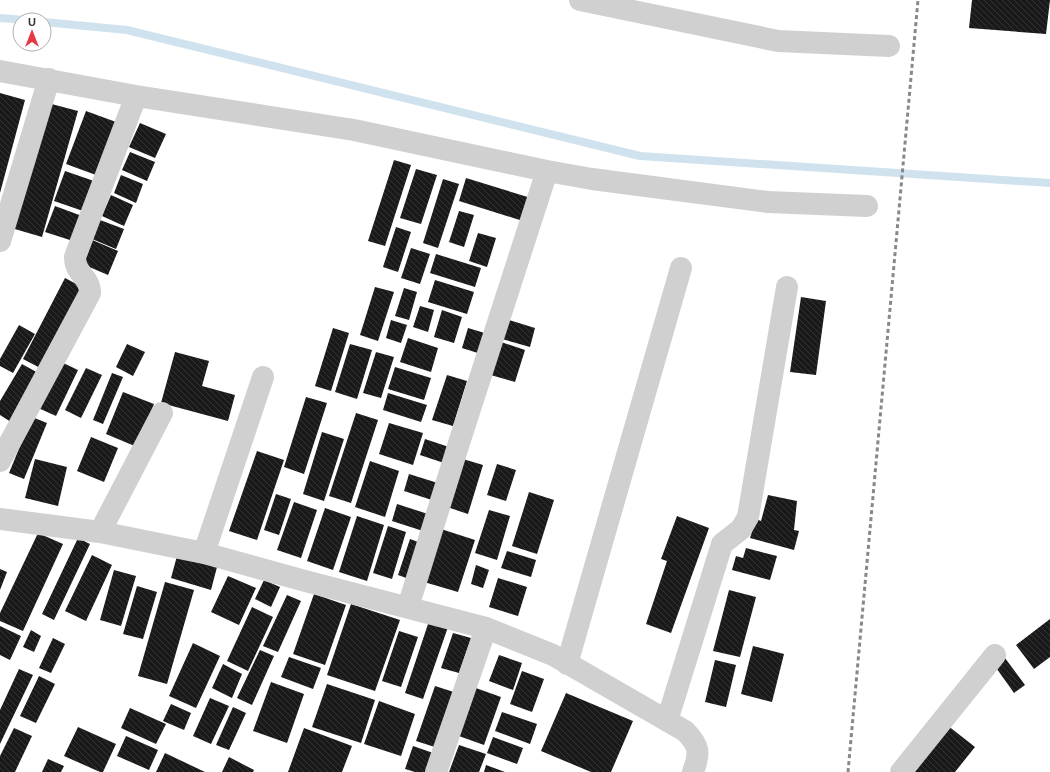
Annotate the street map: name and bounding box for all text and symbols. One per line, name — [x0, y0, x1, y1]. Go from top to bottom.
north arrow — [12, 12, 52, 52]
text: U — [28, 16, 36, 28]

